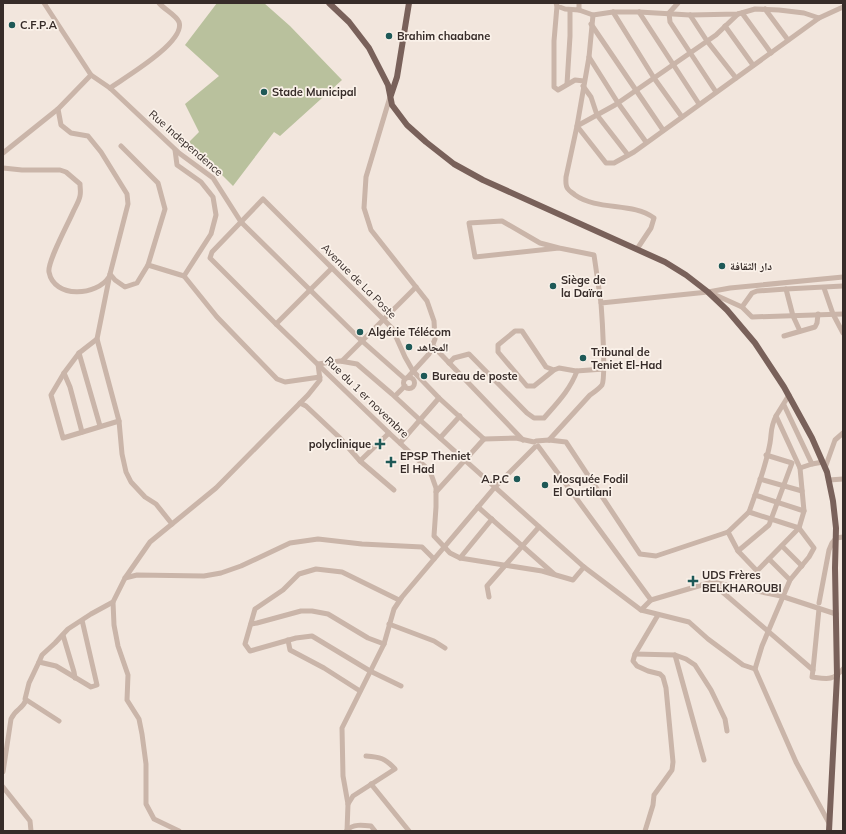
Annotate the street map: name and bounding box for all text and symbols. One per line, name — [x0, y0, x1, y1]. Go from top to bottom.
place label: C.F.P.A — [20, 18, 58, 32]
marker: C.F.P.A — [7, 20, 17, 30]
place label: Brahim chaabane — [397, 29, 490, 43]
marker: Brahim chaabane — [384, 31, 394, 41]
place label: Stade Municipal — [272, 85, 357, 99]
marker: Stade Municipal — [259, 87, 269, 97]
street label: Rue Independence — [146, 107, 226, 179]
street label: Avenue de La Poste — [319, 241, 399, 321]
place label: دار الثقافة — [730, 259, 772, 273]
marker: دار الثقافة — [717, 261, 727, 271]
place label: Siège de la Daïra — [561, 273, 606, 300]
marker: Siège de la Daïra — [548, 281, 558, 291]
place label: Algérie Télécom — [368, 325, 451, 339]
marker: Algérie Télécom — [355, 327, 365, 337]
place label: المجاهد — [417, 340, 448, 354]
marker: المجاهد — [404, 342, 414, 352]
place label: Tribunal de Teniet El-Had — [591, 345, 662, 372]
street label: Rue du 1 er novembre — [322, 353, 412, 441]
marker: Tribunal de Teniet El-Had — [578, 353, 588, 363]
place label: Bureau de poste — [432, 369, 518, 383]
marker: Bureau de poste — [419, 371, 429, 381]
place label: polyclinique — [309, 437, 371, 451]
marker: polyclinique — [374, 438, 386, 450]
place label: EPSP Theniet El Had — [400, 449, 470, 476]
marker: EPSP Theniet El Had — [385, 456, 397, 468]
place label: A.P.C — [481, 472, 509, 486]
place label: Mosquée Fodil El Ourtilani — [553, 472, 628, 499]
marker: A.P.C — [512, 474, 522, 484]
marker: Mosquée Fodil El Ourtilani — [540, 480, 550, 490]
place label: UDS Frères BELKHAROUBI — [702, 568, 782, 595]
marker: UDS Frères BELKHAROUBI — [687, 575, 699, 587]

